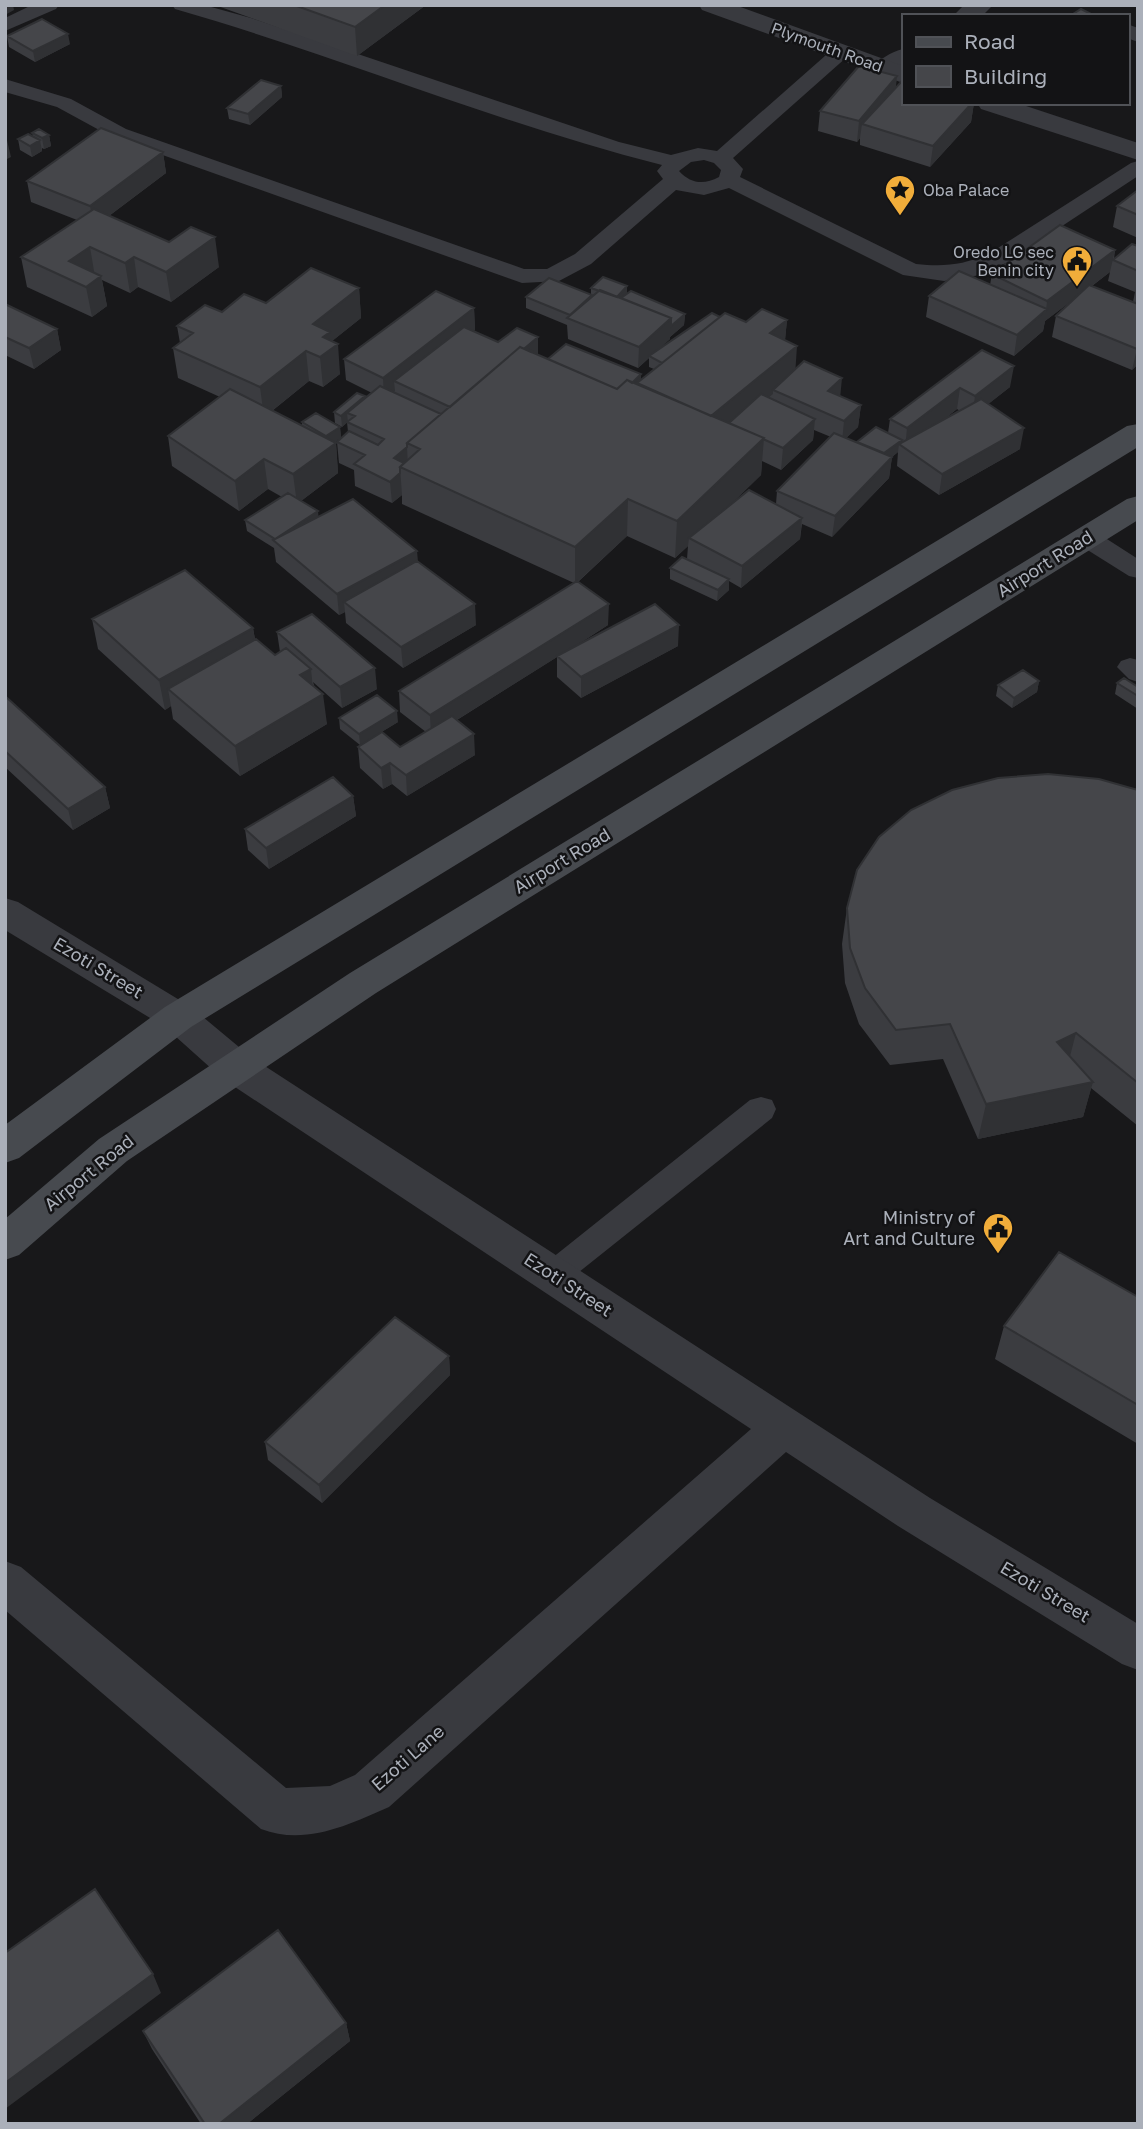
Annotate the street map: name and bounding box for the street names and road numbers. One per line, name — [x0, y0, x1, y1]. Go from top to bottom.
street label: Plymouth Road — [769, 18, 885, 76]
street label: Airport Road — [992, 525, 1097, 601]
street label: Airport Road — [509, 823, 614, 898]
street label: Ezoti Street — [50, 932, 147, 1003]
street label: Airport Road — [39, 1129, 138, 1215]
street label: Ezoti Street — [520, 1247, 617, 1321]
street label: Ezoti Street — [997, 1556, 1094, 1627]
street label: Ezoti Lane — [366, 1720, 448, 1795]

